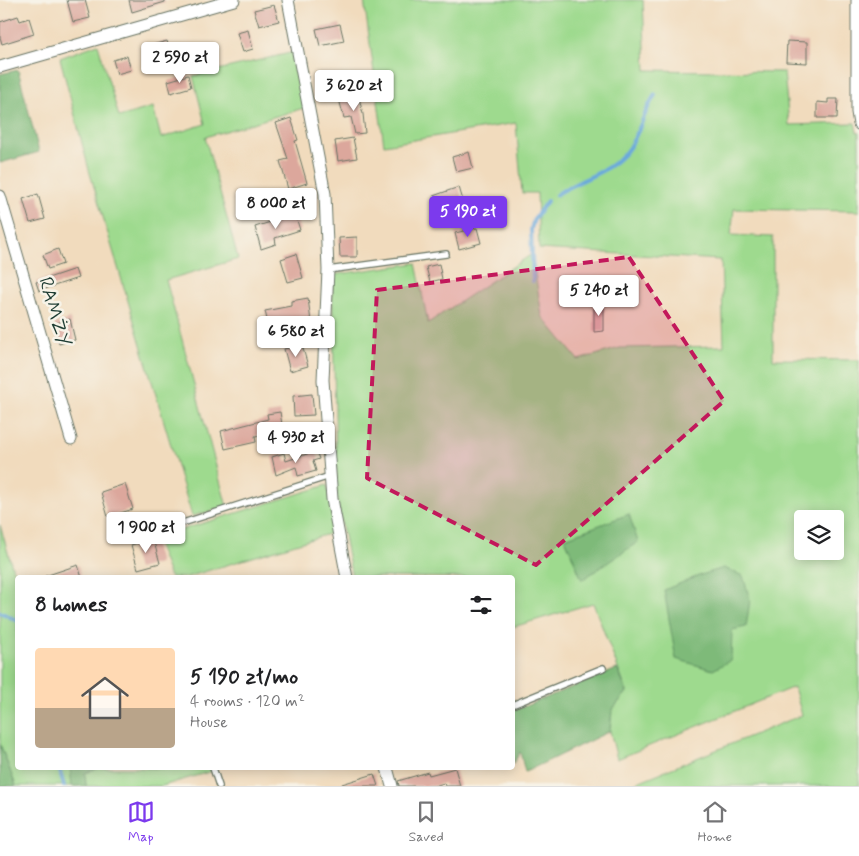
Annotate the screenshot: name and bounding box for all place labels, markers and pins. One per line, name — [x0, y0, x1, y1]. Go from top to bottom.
pin: 2 590 zł — [128, 42, 232, 84]
pin: 3 620 zł — [302, 70, 406, 112]
pin: 8 000 zł — [224, 188, 328, 230]
pin: 5 190 zł — [416, 196, 520, 238]
pin: 5 240 zł — [547, 274, 651, 317]
pin: 6 580 zł — [244, 316, 348, 358]
pin: 4 930 zł — [244, 422, 348, 464]
pin: 1 900 zł — [94, 512, 198, 554]

